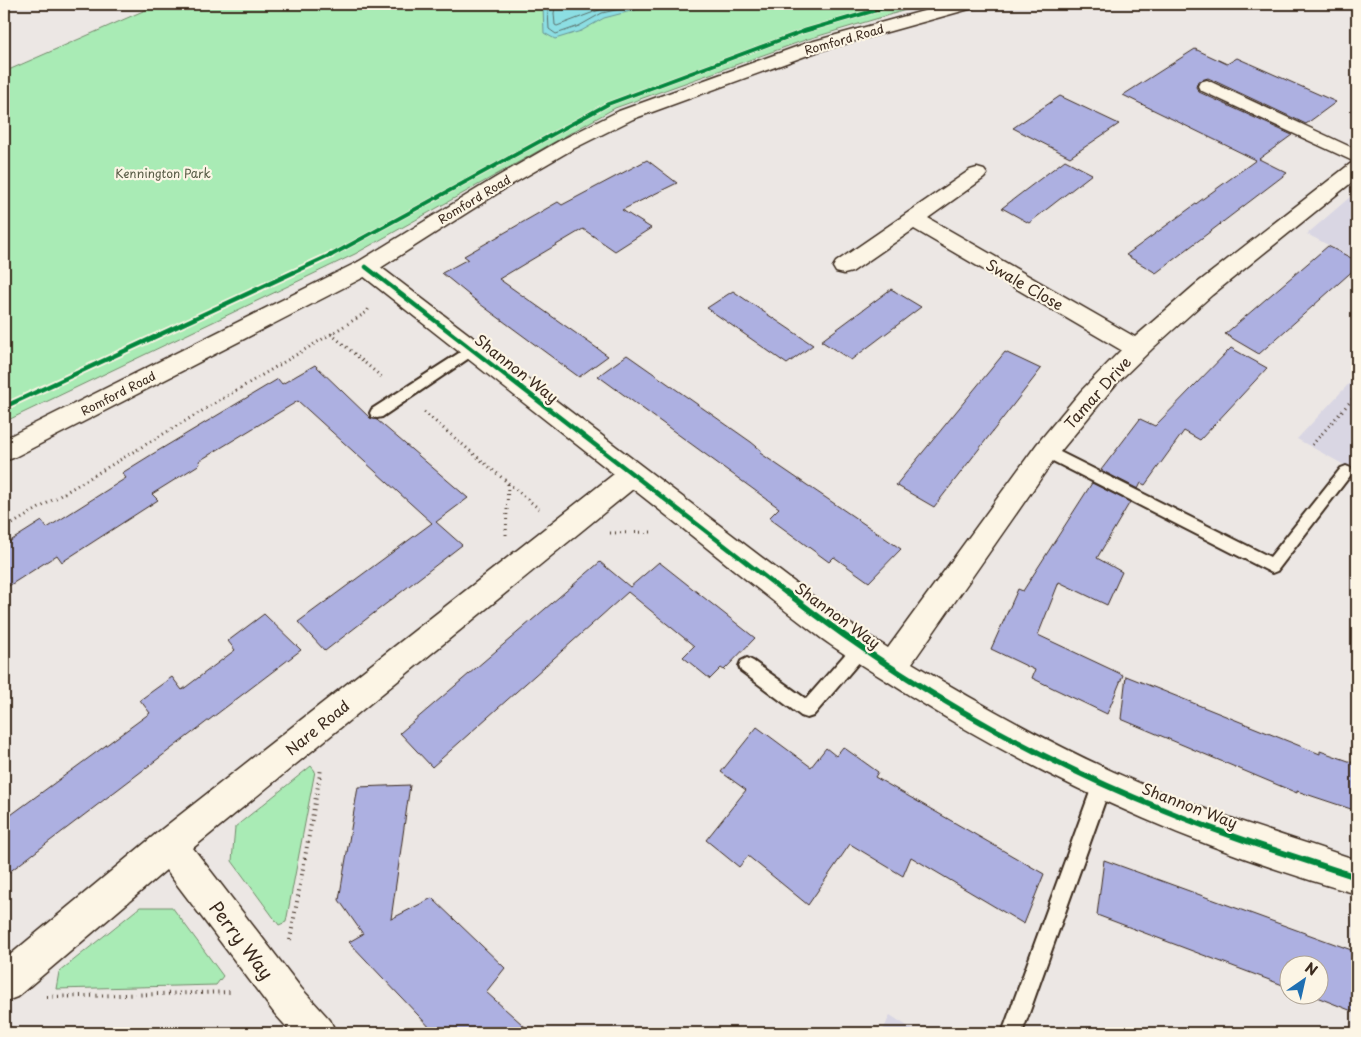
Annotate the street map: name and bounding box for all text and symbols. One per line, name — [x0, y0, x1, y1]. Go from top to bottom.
street label: Romford Road — [802, 19, 886, 59]
park label: Kennington Park — [115, 164, 211, 182]
street label: Romford Road — [434, 170, 514, 228]
street label: Swale Close — [982, 252, 1068, 316]
street label: Shannon Way — [470, 328, 564, 408]
street label: Tamar Drive — [1058, 351, 1136, 433]
street label: Romford Road — [77, 366, 159, 420]
street label: Shannon Way — [790, 576, 886, 654]
street label: Nare Road — [280, 694, 354, 760]
street label: Shannon Way — [1139, 776, 1241, 834]
street label: Perry Way — [203, 895, 281, 985]
north arrow — [1278, 954, 1328, 1004]
text: N — [1301, 957, 1322, 981]

